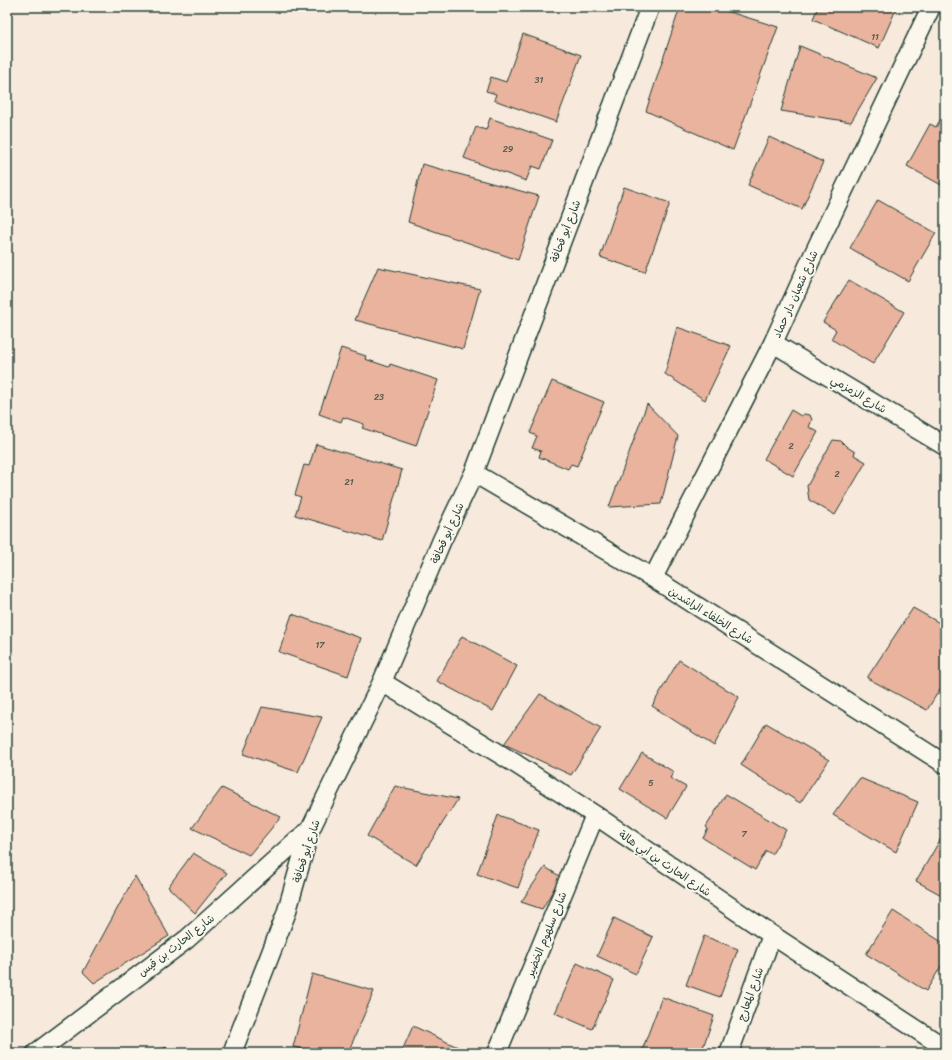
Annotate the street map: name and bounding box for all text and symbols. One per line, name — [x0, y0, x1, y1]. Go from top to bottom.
house number: 11 — [871, 29, 879, 45]
house number: 31 — [535, 72, 544, 88]
house number: 29 — [503, 141, 514, 157]
street label: شارع أبو قحافة — [545, 197, 586, 265]
street label: شارع شعبان دار حماد — [768, 247, 823, 341]
street label: شارع الزمزمي — [827, 370, 890, 419]
house number: 23 — [374, 389, 384, 405]
house number: 2 — [788, 438, 794, 454]
house number: 2 — [834, 466, 840, 482]
house number: 21 — [344, 474, 354, 490]
street label: شارع أبو قحافة — [425, 499, 469, 567]
street label: شارع الخلفاء الراشدين — [665, 582, 757, 649]
house number: 17 — [315, 637, 325, 653]
house number: 5 — [648, 775, 654, 791]
street label: شارع أبو قحافة — [287, 817, 326, 885]
street label: شارع الحارث بن أبي هالة — [614, 825, 715, 902]
house number: 7 — [741, 826, 747, 842]
street label: شارع سلهوم الخضير — [520, 889, 572, 981]
street label: شارع الحارث بن قيس — [134, 909, 219, 982]
street label: شارع المعارج — [732, 964, 769, 1024]

